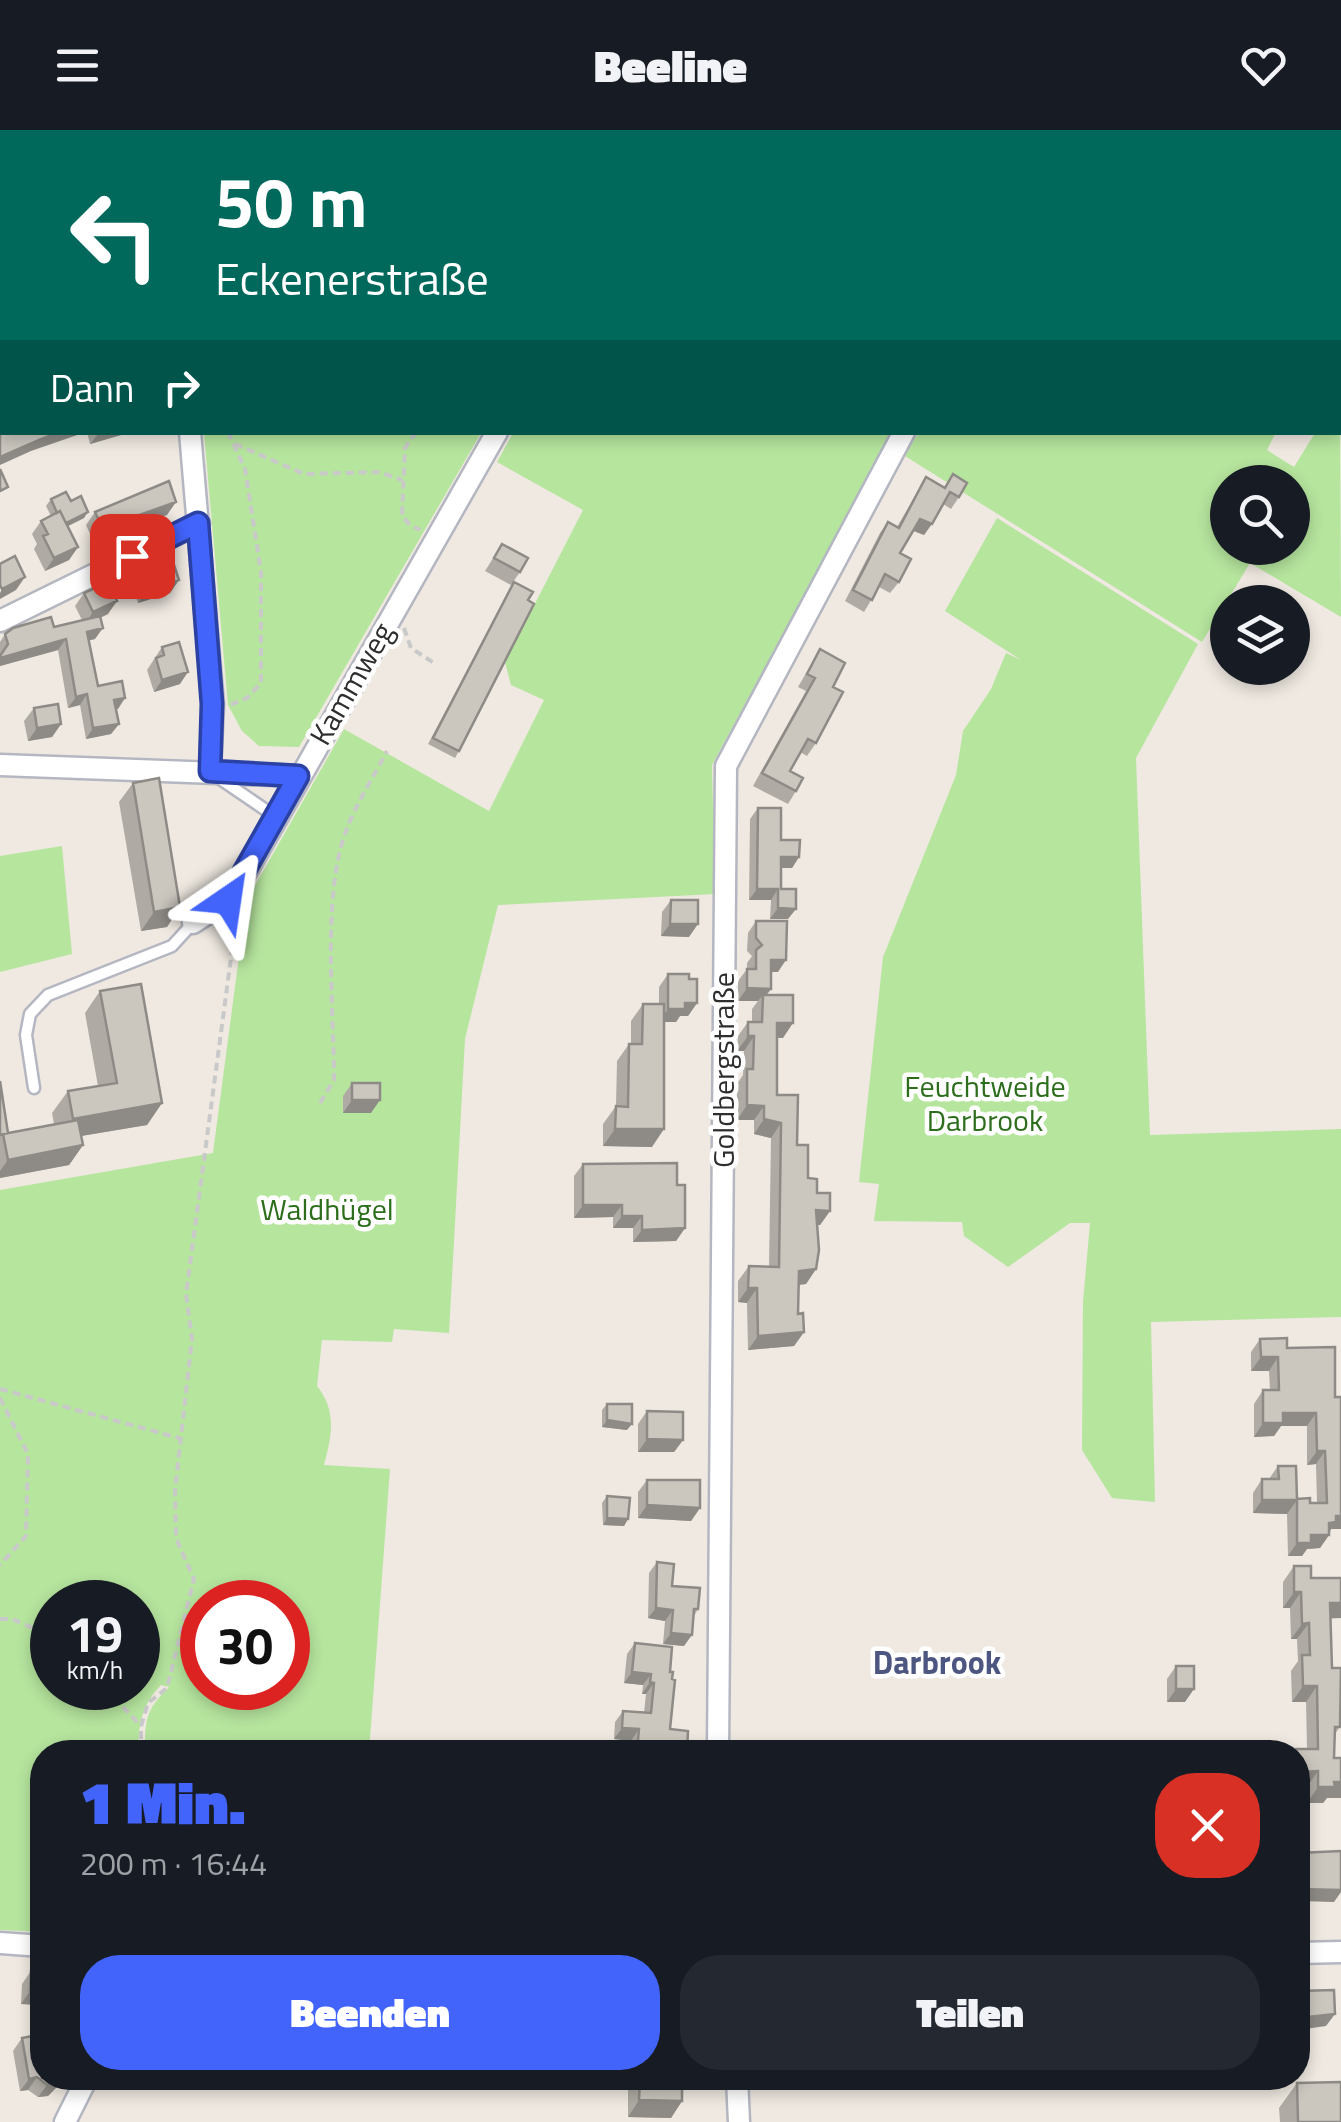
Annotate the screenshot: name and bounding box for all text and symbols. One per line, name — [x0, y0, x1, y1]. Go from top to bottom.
text: Beeline — [594, 31, 747, 99]
icon: menu — [50, 38, 105, 93]
icon: heart — [1236, 38, 1291, 93]
text: 50 m — [215, 148, 368, 254]
icon: left — [50, 170, 180, 300]
text: Eckenerstraße — [215, 244, 489, 312]
text: Dann — [50, 359, 134, 417]
icon: right — [154, 360, 209, 415]
map controls — [1210, 465, 1310, 685]
button: search — [1210, 465, 1310, 565]
pin — [90, 514, 175, 599]
icon: arrive — [105, 529, 160, 584]
button: layers — [1210, 585, 1310, 685]
street label: Kammweg — [297, 613, 405, 754]
position arrow — [176, 848, 280, 952]
street label: Goldbergstraße — [700, 972, 746, 1168]
park label: Feuchtweide Darbrook — [904, 1063, 1066, 1143]
park label: Waldhügel — [260, 1186, 394, 1232]
speed limit sign: 30 — [180, 1580, 310, 1710]
text: 19 — [67, 1595, 123, 1671]
district label: Darbrook — [873, 1638, 1002, 1686]
text: km/h — [67, 1651, 123, 1689]
text: 1 Min. — [80, 1756, 246, 1847]
button: close — [1155, 1773, 1260, 1878]
text: 200 m · 16:44 — [80, 1839, 267, 1887]
button: Beenden — [80, 1955, 660, 2070]
button: Teilen — [680, 1955, 1260, 2070]

